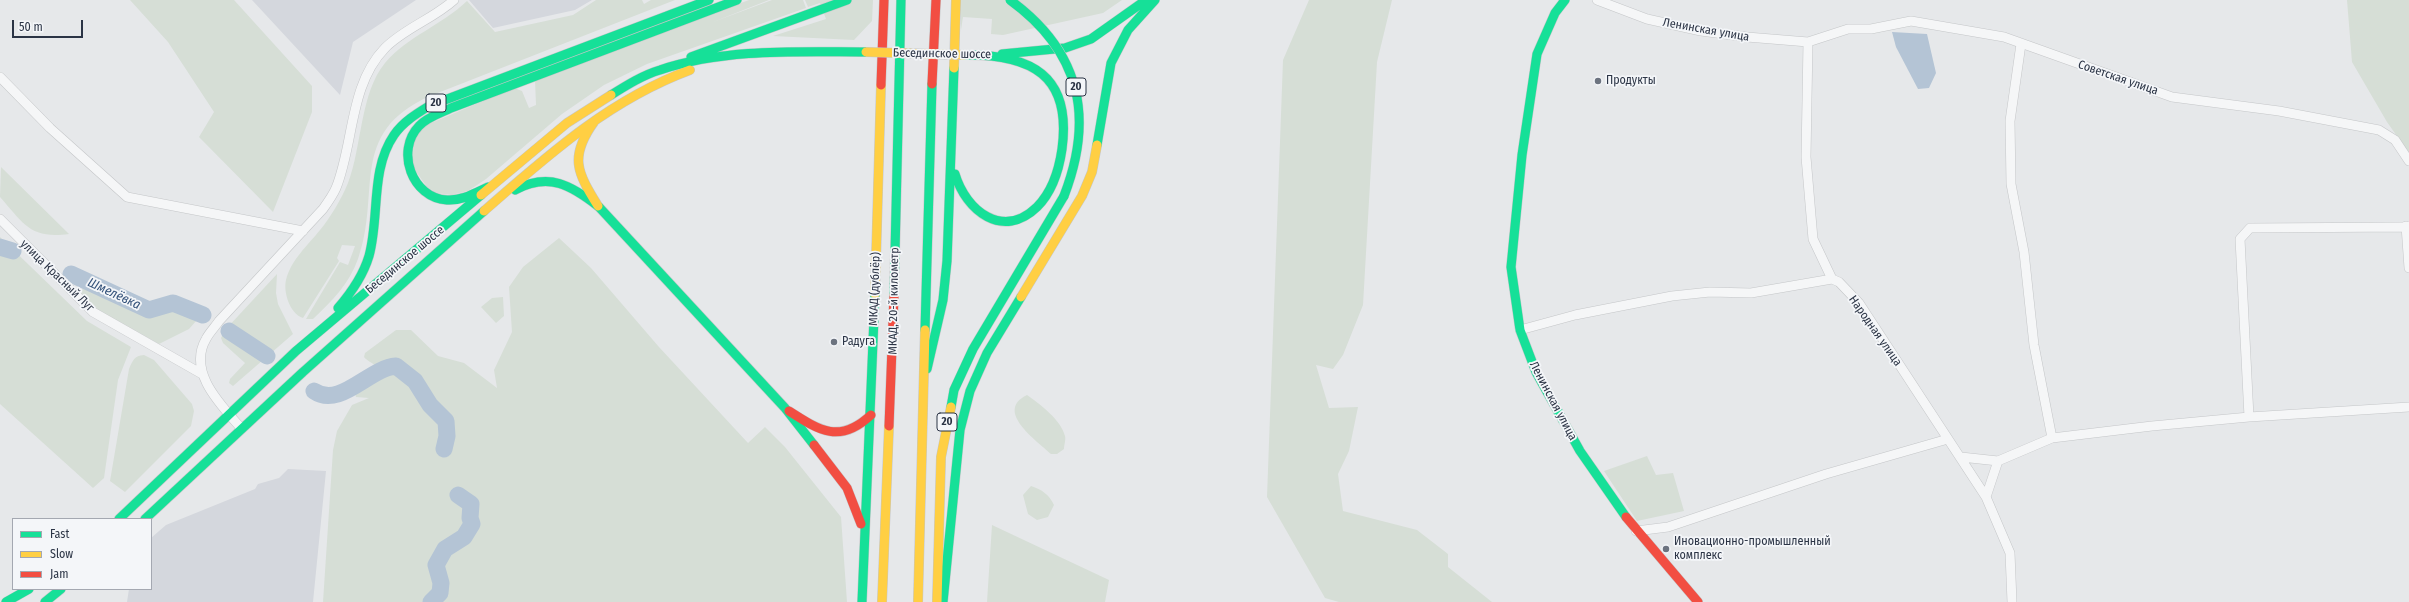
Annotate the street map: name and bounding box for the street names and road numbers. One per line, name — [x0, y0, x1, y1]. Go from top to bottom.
street label: Ленинская улица — [1662, 15, 1750, 45]
street label: Бесединское шоссе — [893, 46, 991, 62]
street label: Советская улица — [2076, 58, 2160, 98]
road number: 20 — [1066, 78, 1086, 96]
road number: 20 — [426, 94, 446, 112]
street label: Бесединское шоссе — [363, 223, 447, 297]
street label: улица Красный Луг — [17, 237, 97, 315]
street label: МКАД, 20-й километр — [886, 247, 902, 355]
street label: МКАД (дублёр) — [867, 252, 883, 326]
street label: Народная улица — [1845, 293, 1905, 369]
street label: Ленинская улица — [1526, 359, 1580, 443]
road number: 20 — [937, 413, 957, 431]

